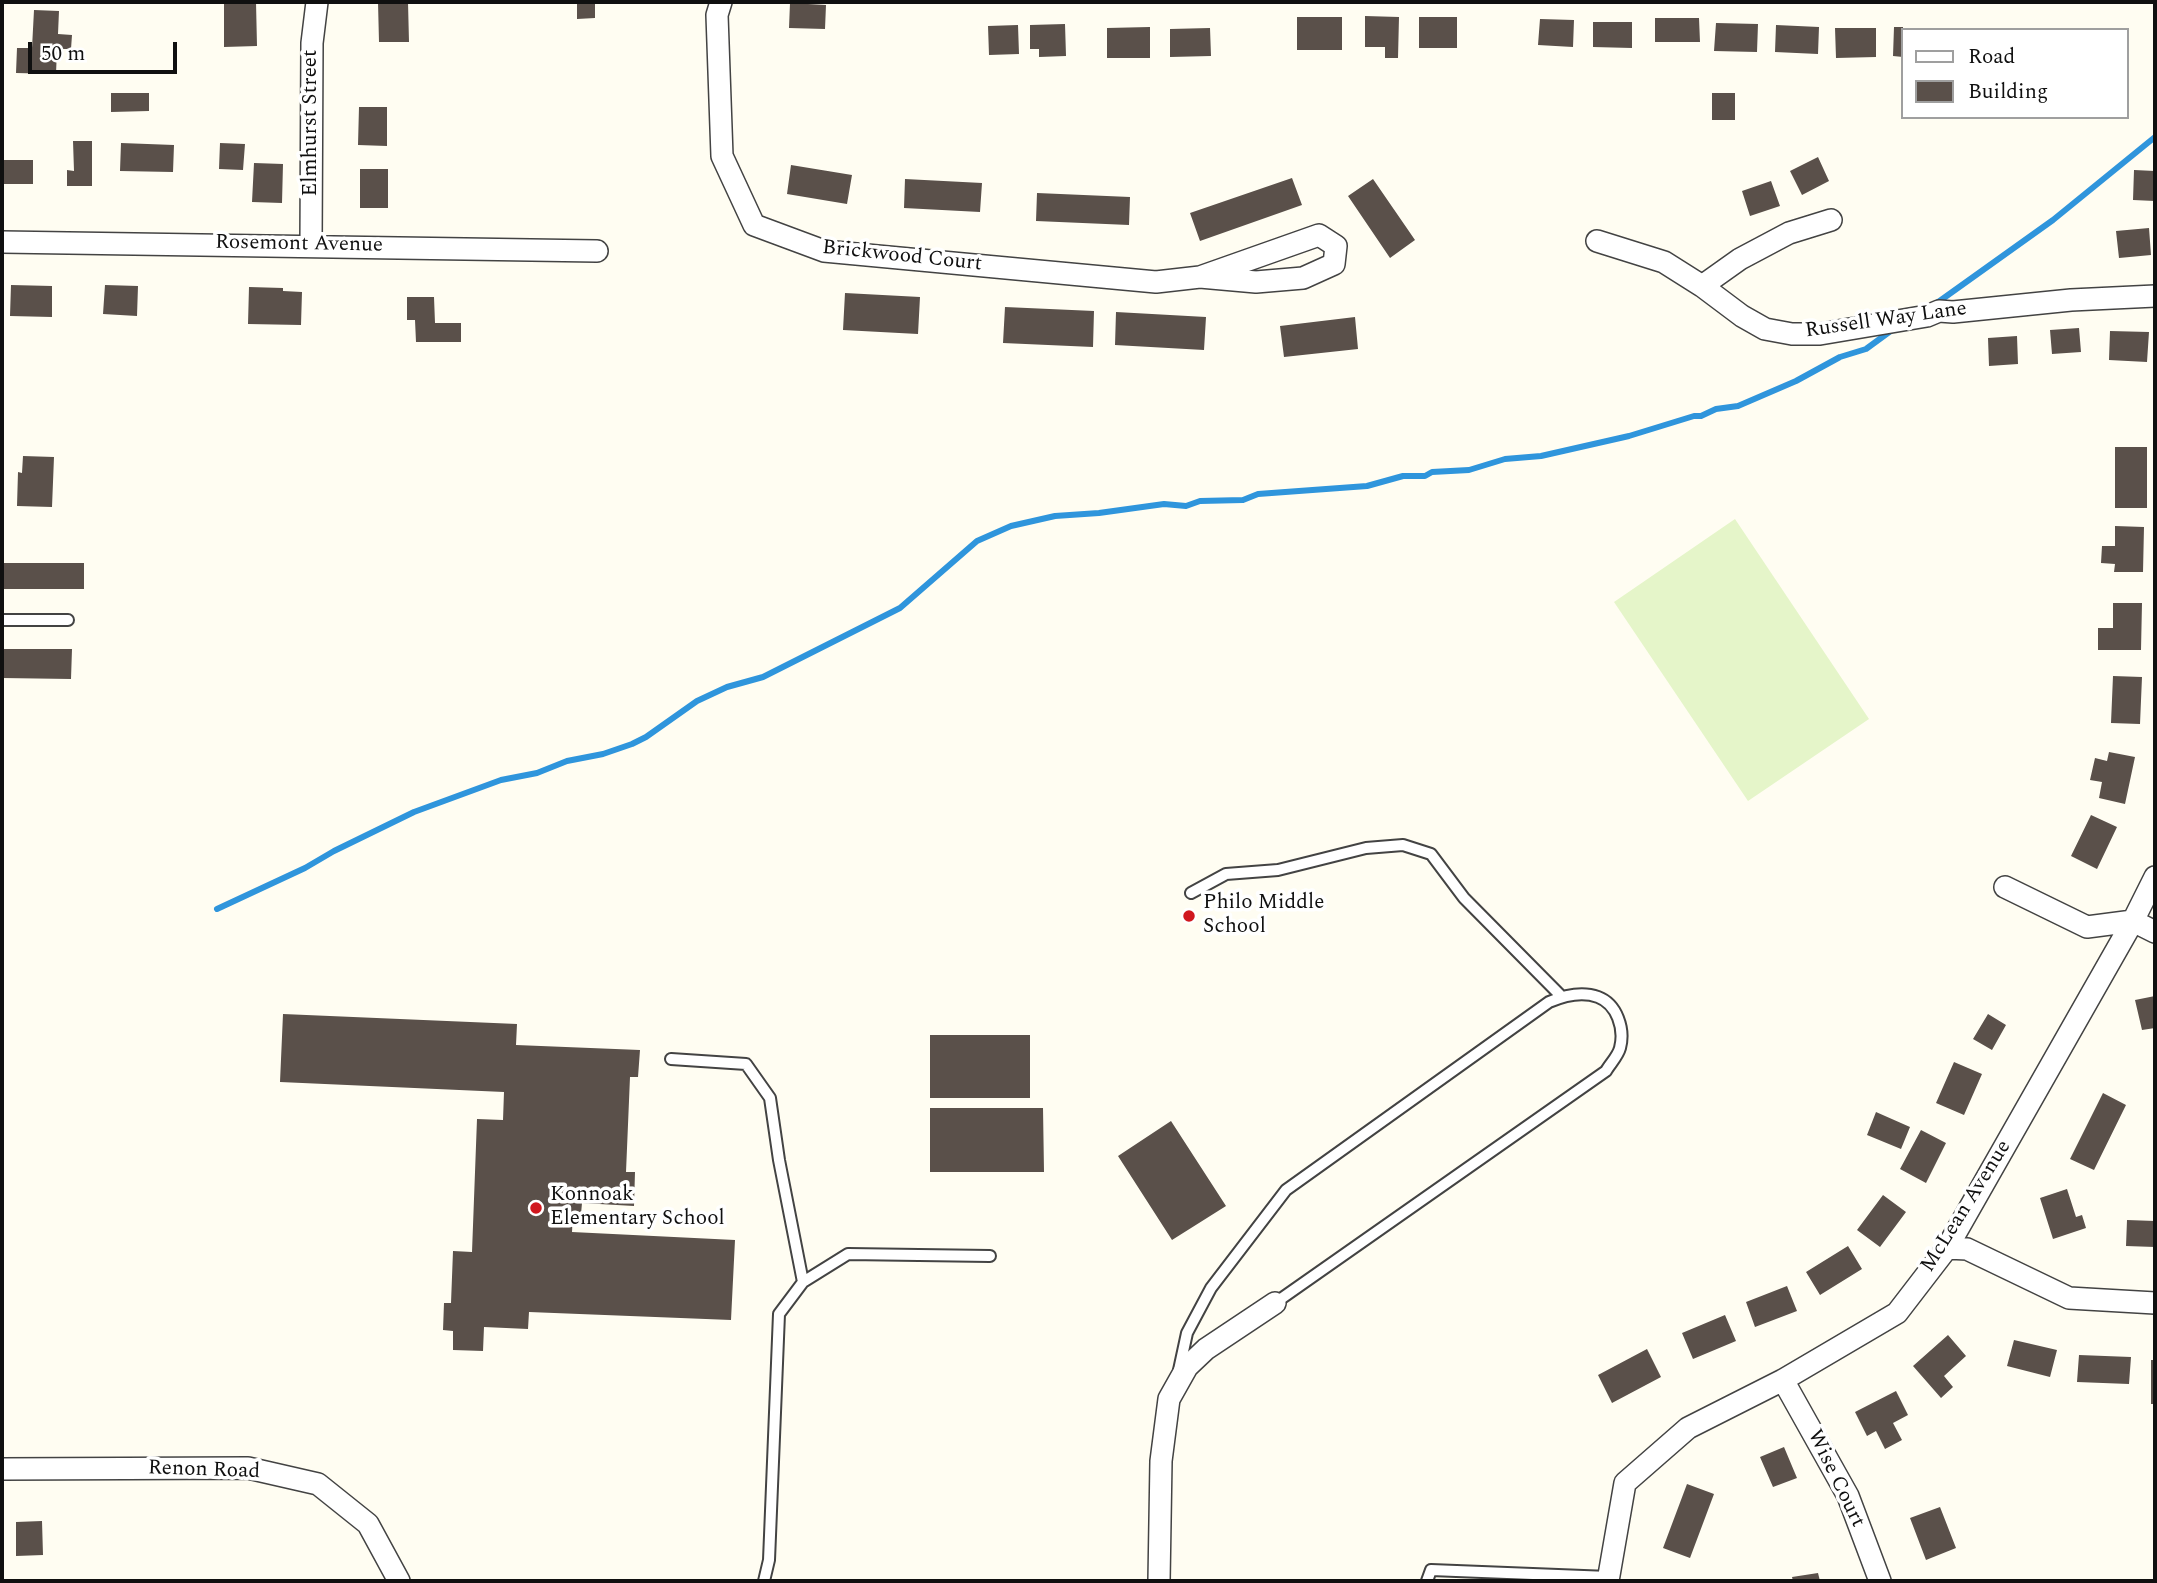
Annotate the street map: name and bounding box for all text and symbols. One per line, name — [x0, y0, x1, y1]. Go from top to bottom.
scale bar — [32, 28, 180, 72]
legend — [1902, 28, 2129, 119]
text: 50 m — [41, 38, 85, 70]
text: Road — [1968, 41, 2015, 73]
street label: Elmhurst Street — [299, 50, 325, 196]
text: Building — [1968, 76, 2048, 108]
street label: Rosemont Avenue — [215, 231, 383, 259]
street label: Brickwood Court — [821, 236, 983, 278]
street label: Russell Way Lane — [1804, 297, 1968, 345]
place label: Philo Middle School — [1203, 891, 1324, 941]
marker: Philo Middle School — [1181, 908, 1197, 924]
street label: McLean Avenue — [1916, 1136, 2018, 1278]
place label: Konnoak Elementary School — [550, 1183, 725, 1233]
marker: Konnoak Elementary School — [528, 1200, 544, 1216]
street label: Wise Court — [1801, 1426, 1869, 1532]
street label: Renon Road — [147, 1456, 261, 1486]

